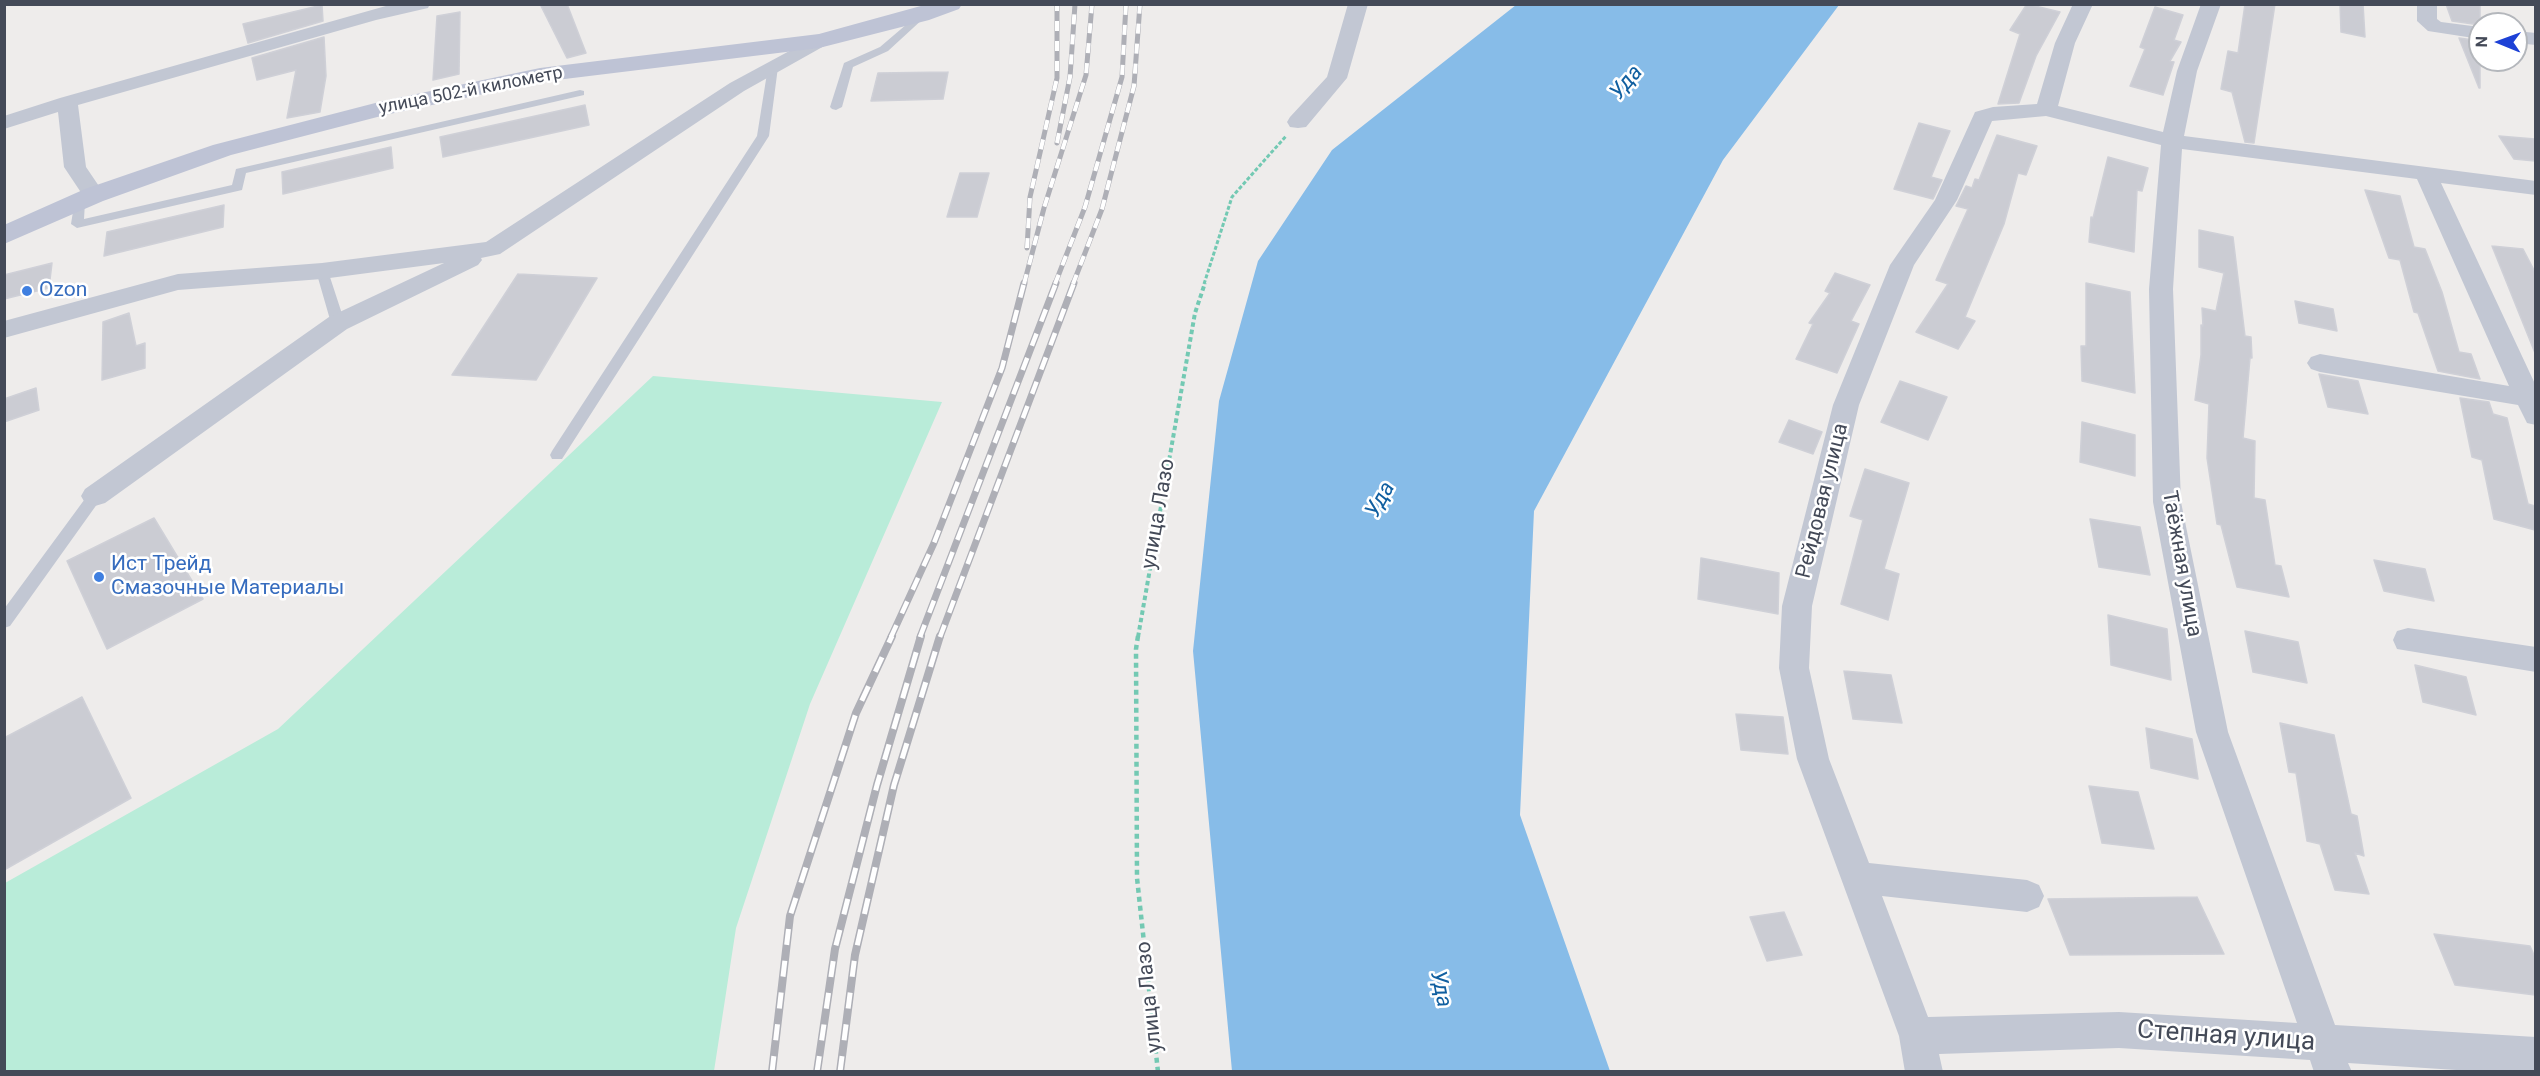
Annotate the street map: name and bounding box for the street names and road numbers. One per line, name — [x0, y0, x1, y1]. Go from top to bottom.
street label: улица 502-й километр — [377, 63, 565, 119]
street label: Рейдовая улица — [1792, 421, 1854, 581]
street label: улица Лазо — [1137, 457, 1181, 571]
street label: Таёжная улица — [2156, 489, 2206, 639]
street label: улица Лазо — [1132, 940, 1168, 1054]
street label: Степная улица — [2136, 1015, 2316, 1059]

